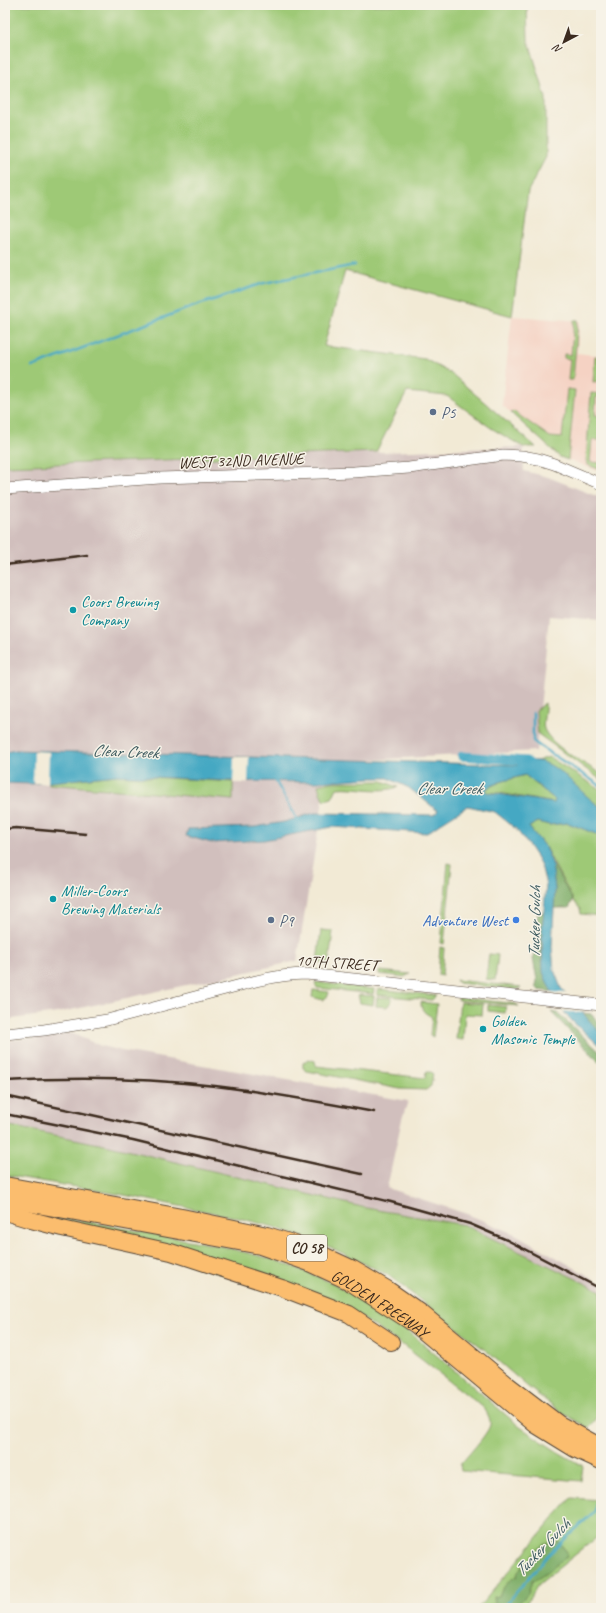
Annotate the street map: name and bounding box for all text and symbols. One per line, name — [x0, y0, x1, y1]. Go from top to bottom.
north arrow — [544, 22, 584, 62]
text: N — [549, 41, 565, 57]
place label: P5 — [441, 403, 456, 423]
marker: P5 — [428, 407, 438, 417]
street label: WEST 32ND AVENUE — [178, 449, 306, 473]
place label: Coors Brewing Company — [81, 592, 160, 630]
marker: Coors Brewing Company — [68, 605, 78, 615]
water label: Clear Creek — [92, 740, 161, 763]
water label: Clear Creek — [416, 778, 484, 799]
place label: Miller-Coors Brewing Materials — [61, 881, 162, 919]
water label: Tucker Gulch — [523, 885, 546, 958]
marker: Miller-Coors Brewing Materials — [48, 894, 58, 904]
place label: P9 — [279, 911, 295, 931]
place label: Adventure West — [422, 911, 510, 931]
marker: P9 — [266, 915, 276, 925]
marker: Adventure West — [511, 915, 521, 925]
street label: 10TH STREET — [295, 950, 383, 976]
place label: Golden Masonic Temple — [491, 1011, 576, 1049]
marker: Golden Masonic Temple — [478, 1024, 488, 1034]
road number: CO 58 — [287, 1235, 327, 1261]
street label: GOLDEN FREEWAY — [328, 1266, 435, 1344]
water label: Tucker Gulch — [510, 1513, 576, 1580]

